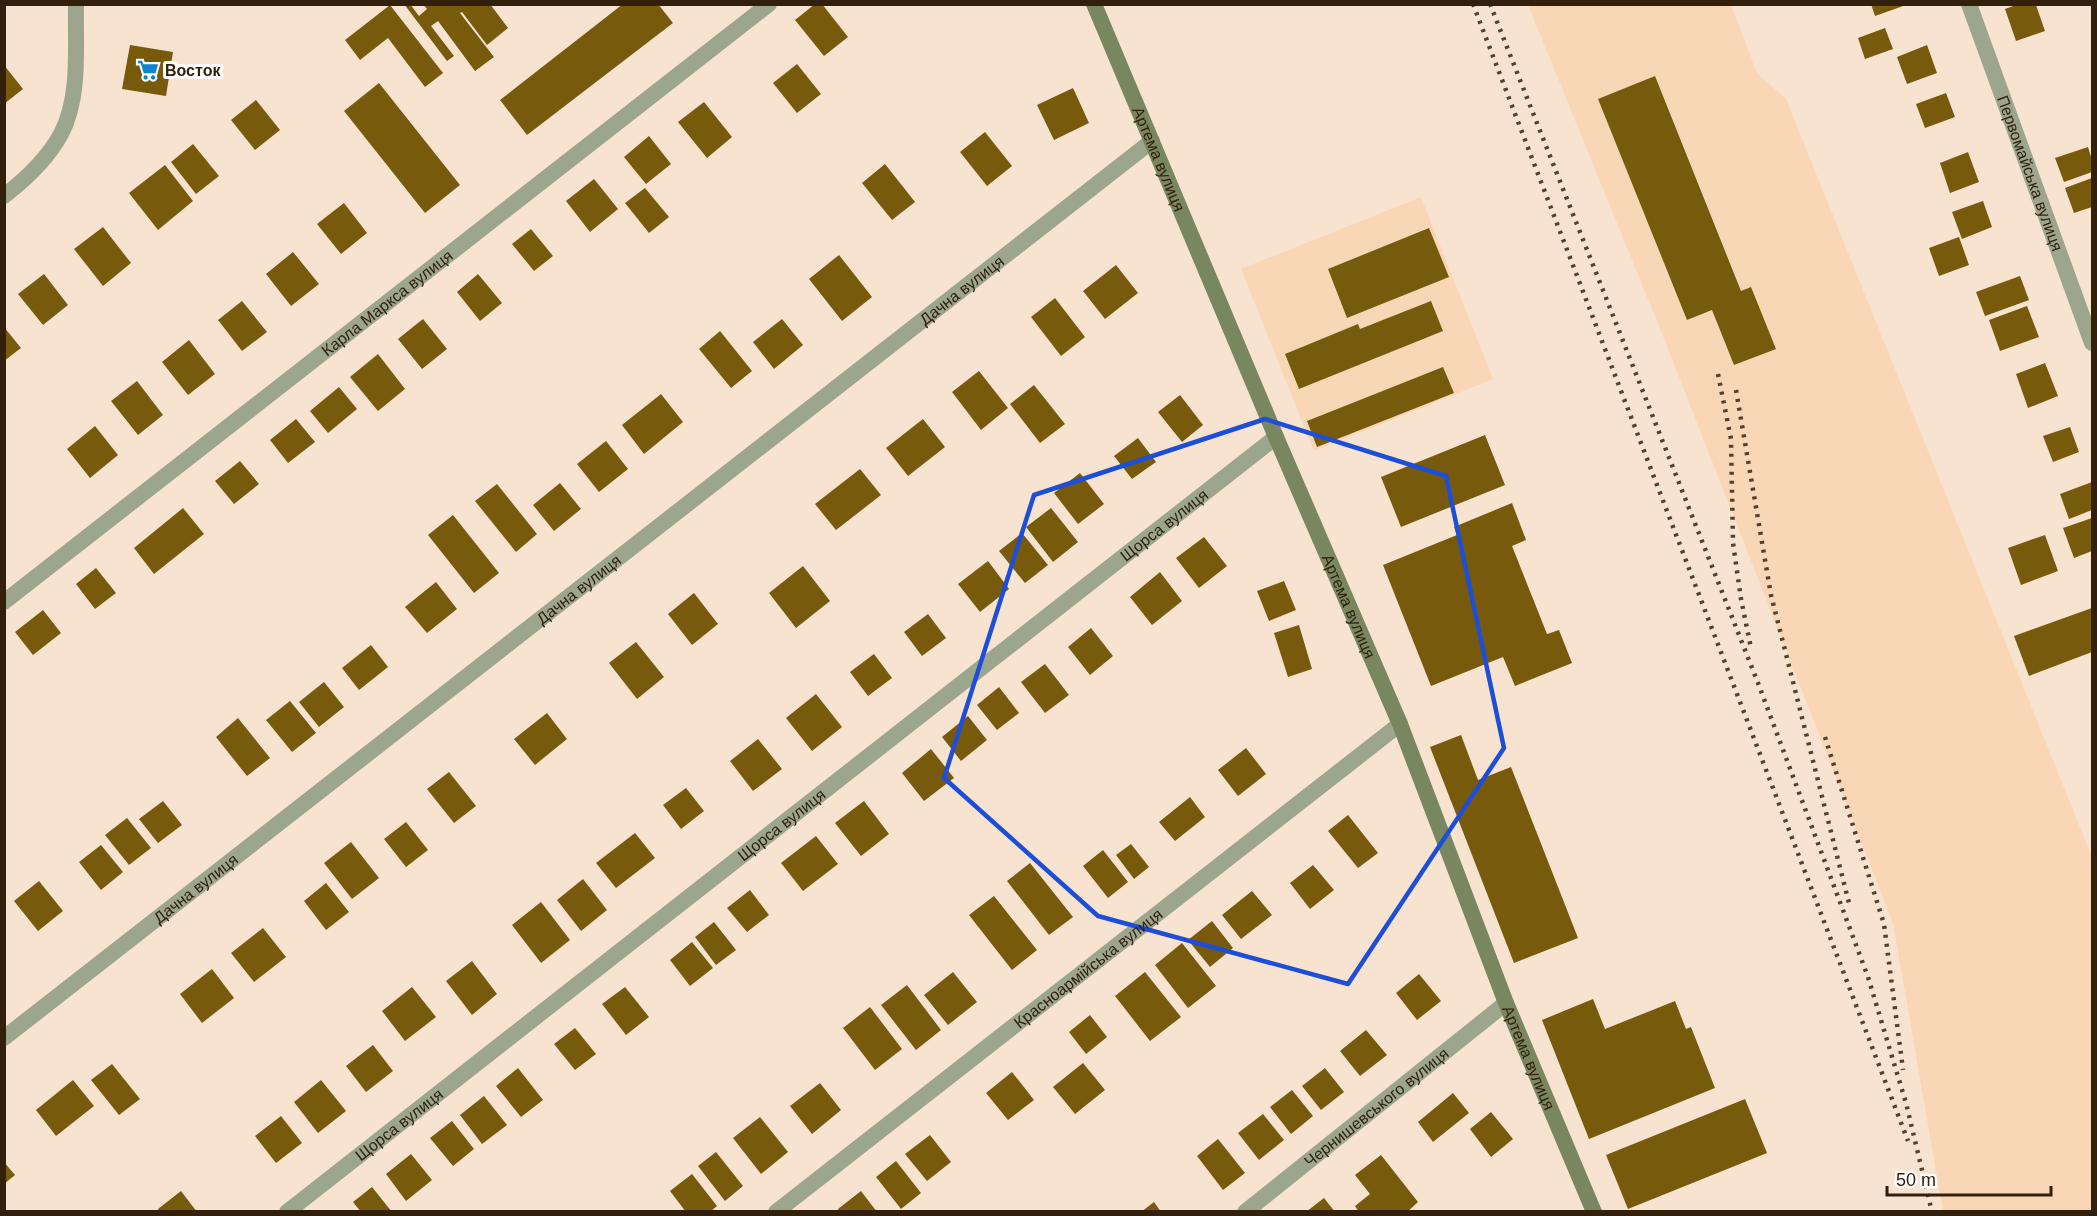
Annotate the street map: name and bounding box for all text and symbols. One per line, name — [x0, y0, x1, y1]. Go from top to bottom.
supermarket icon: Восток — [136, 58, 160, 82]
place label: Восток — [165, 62, 221, 79]
street label: Первомайська вулиця — [1994, 93, 2066, 253]
street label: Артема вулиця — [1130, 104, 1189, 214]
street label: Карла Маркса вулиця — [318, 246, 456, 359]
street label: Дачна вулиця — [916, 252, 1007, 328]
street label: Щорса вулиця — [1117, 485, 1211, 564]
street label: Дачна вулиця — [533, 551, 624, 627]
street label: Артема вулиця — [1319, 552, 1379, 661]
street label: Щорса вулиця — [734, 785, 828, 864]
street label: Дачна вулиця — [150, 850, 241, 926]
street label: Красноармійська вулиця — [1011, 905, 1165, 1031]
street label: Артема вулиця — [1499, 1003, 1558, 1112]
street label: Чернишевського вулиця — [1301, 1044, 1452, 1170]
street label: Щорса вулиця — [352, 1085, 446, 1164]
scale bar — [1887, 1159, 2050, 1197]
text: 50 m — [1896, 1170, 1936, 1190]

